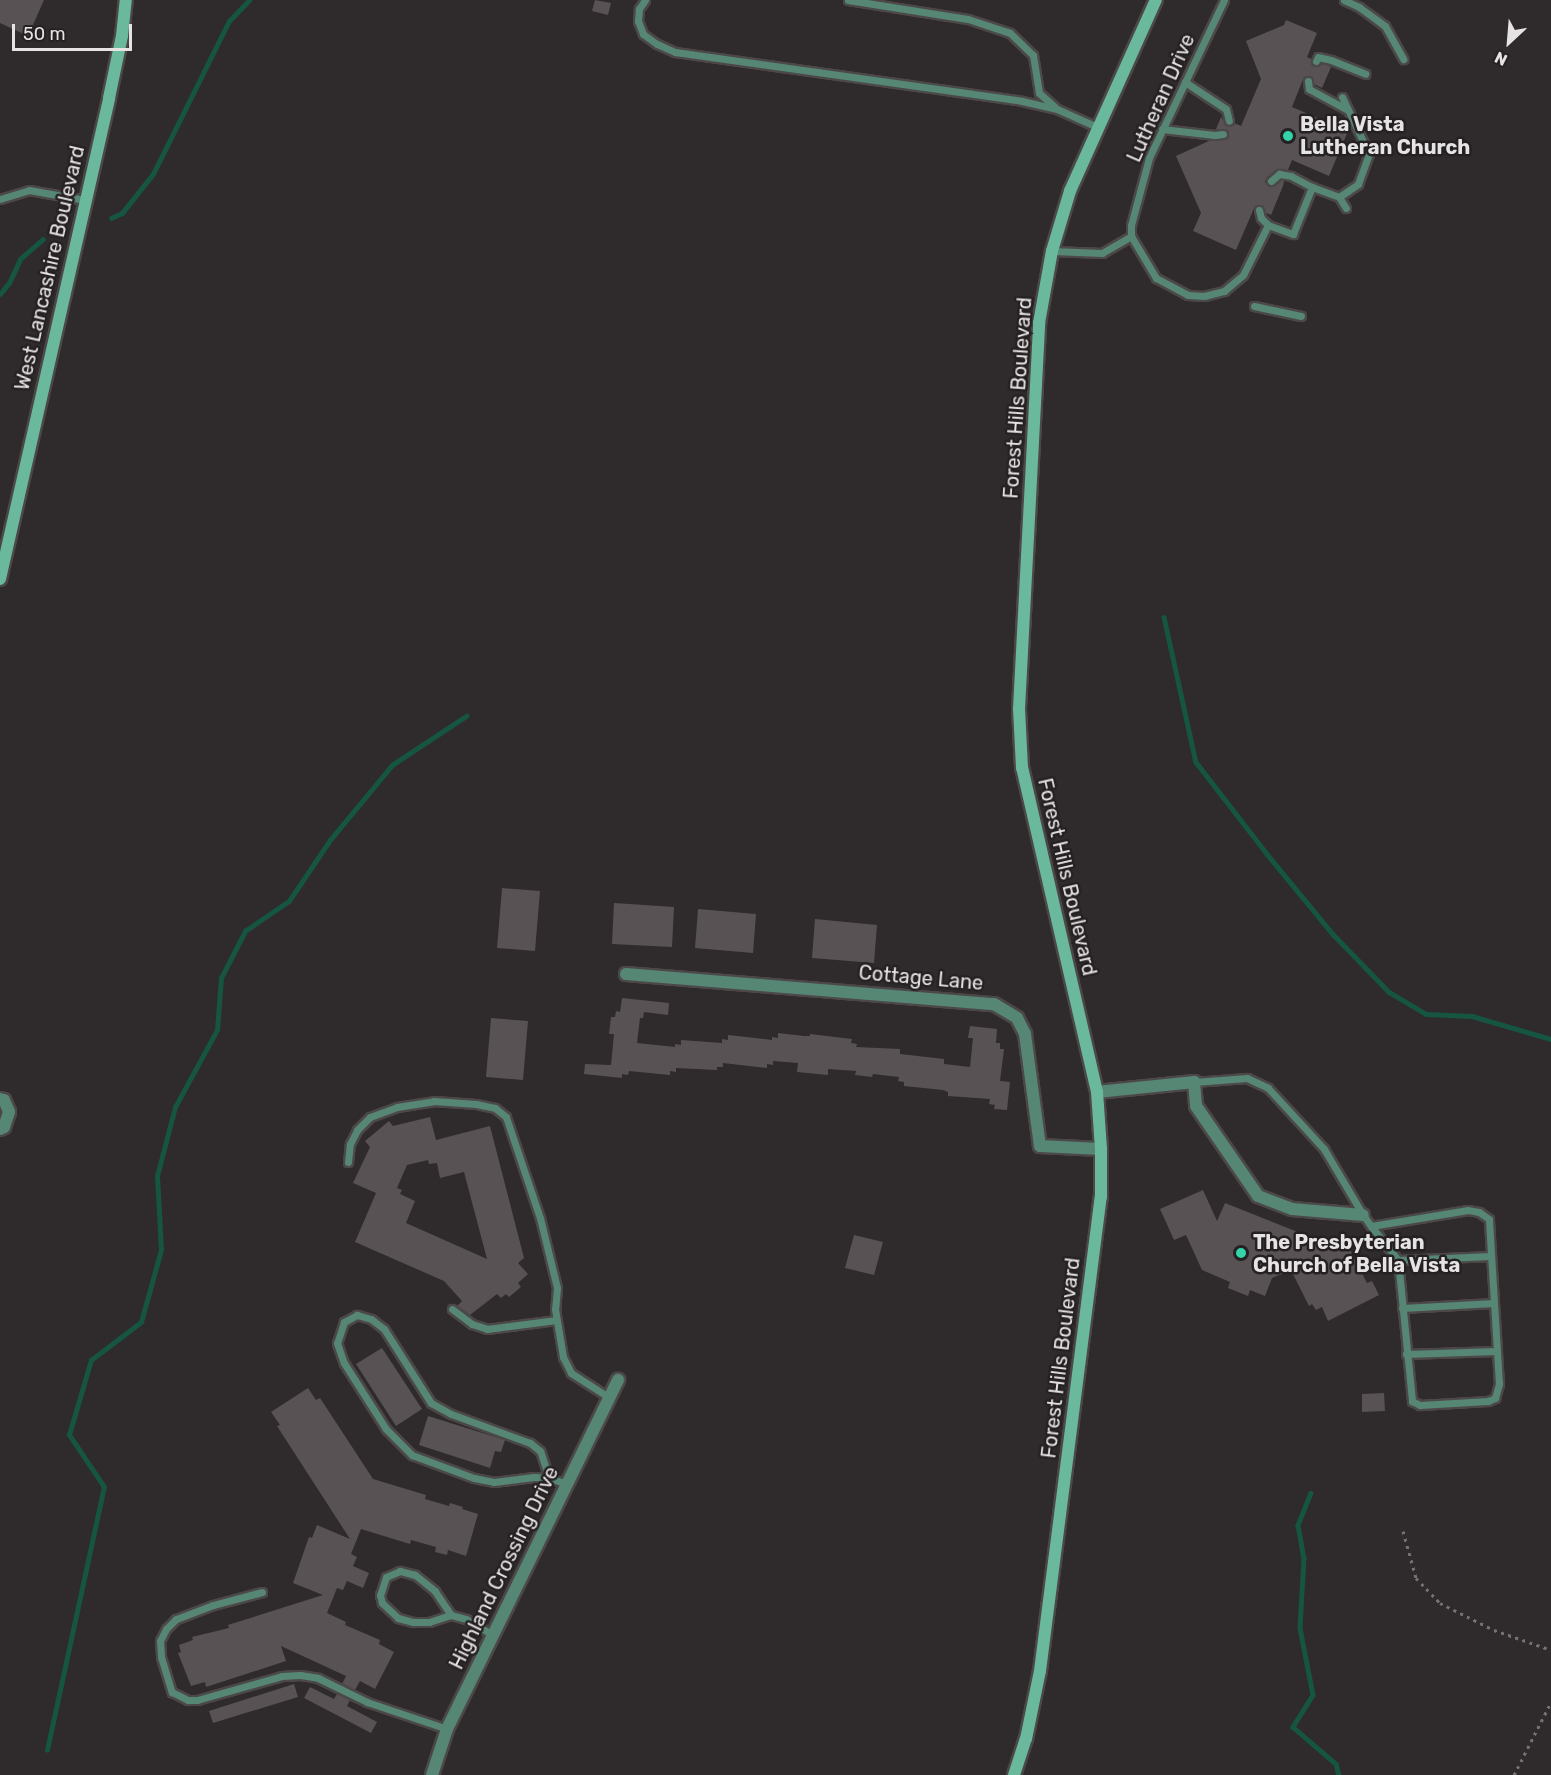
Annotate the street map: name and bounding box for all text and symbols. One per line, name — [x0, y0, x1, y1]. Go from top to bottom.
scale bar — [15, 12, 135, 50]
north arrow — [1479, 12, 1539, 72]
text: 50 m — [23, 23, 66, 45]
street label: Lutheran Drive — [1122, 30, 1200, 166]
text: N — [1492, 48, 1510, 70]
place label: Bella Vista Lutheran Church — [1300, 112, 1470, 159]
marker: Bella Vista Lutheran Church — [1281, 129, 1295, 143]
street label: West Lancashire Boulevard — [10, 143, 90, 393]
street label: Forest Hills Boulevard — [999, 296, 1037, 500]
street label: Forest Hills Boulevard — [1033, 776, 1101, 978]
street label: Cottage Lane — [858, 961, 984, 995]
place label: The Presbyterian Church of Bella Vista — [1253, 1230, 1461, 1277]
marker: The Presbyterian Church of Bella Vista — [1234, 1246, 1248, 1260]
street label: Forest Hills Boulevard — [1037, 1256, 1085, 1460]
street label: Highland Crossing Drive — [444, 1463, 564, 1673]

